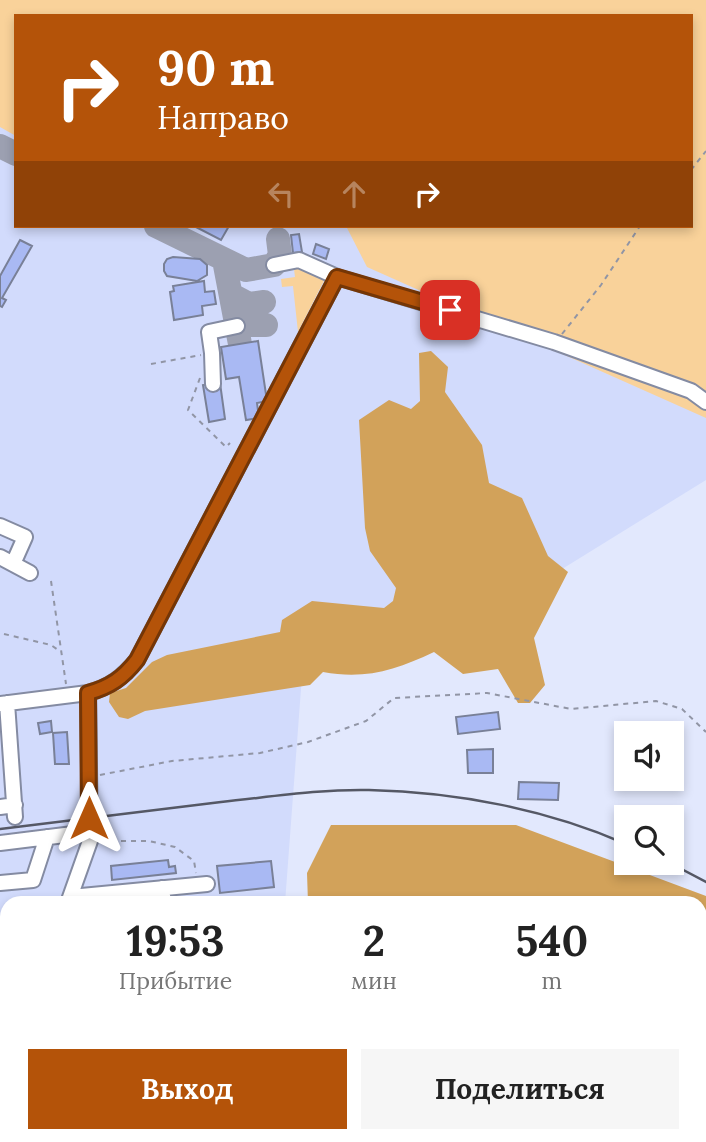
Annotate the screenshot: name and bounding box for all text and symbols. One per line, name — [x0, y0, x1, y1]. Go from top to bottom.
text: 90 m — [157, 36, 274, 98]
icon: right — [42, 42, 133, 133]
text: Направо — [157, 97, 289, 138]
icon: left — [262, 175, 300, 213]
icon: ahead — [335, 175, 373, 213]
icon: right — [408, 175, 446, 213]
pin — [420, 280, 480, 340]
icon: arrive — [431, 291, 469, 329]
map controls — [614, 721, 684, 875]
button: sound — [614, 721, 684, 791]
position arrow — [52, 781, 126, 855]
button: search — [614, 805, 684, 875]
text: 19:53 — [127, 914, 224, 968]
text: 2 — [363, 914, 385, 968]
text: 540 — [515, 914, 588, 968]
text: Прибытие — [119, 966, 232, 995]
text: мин — [351, 966, 397, 995]
text: m — [542, 966, 562, 995]
button: Выход — [28, 1049, 347, 1129]
button: Поделиться — [361, 1049, 679, 1129]

